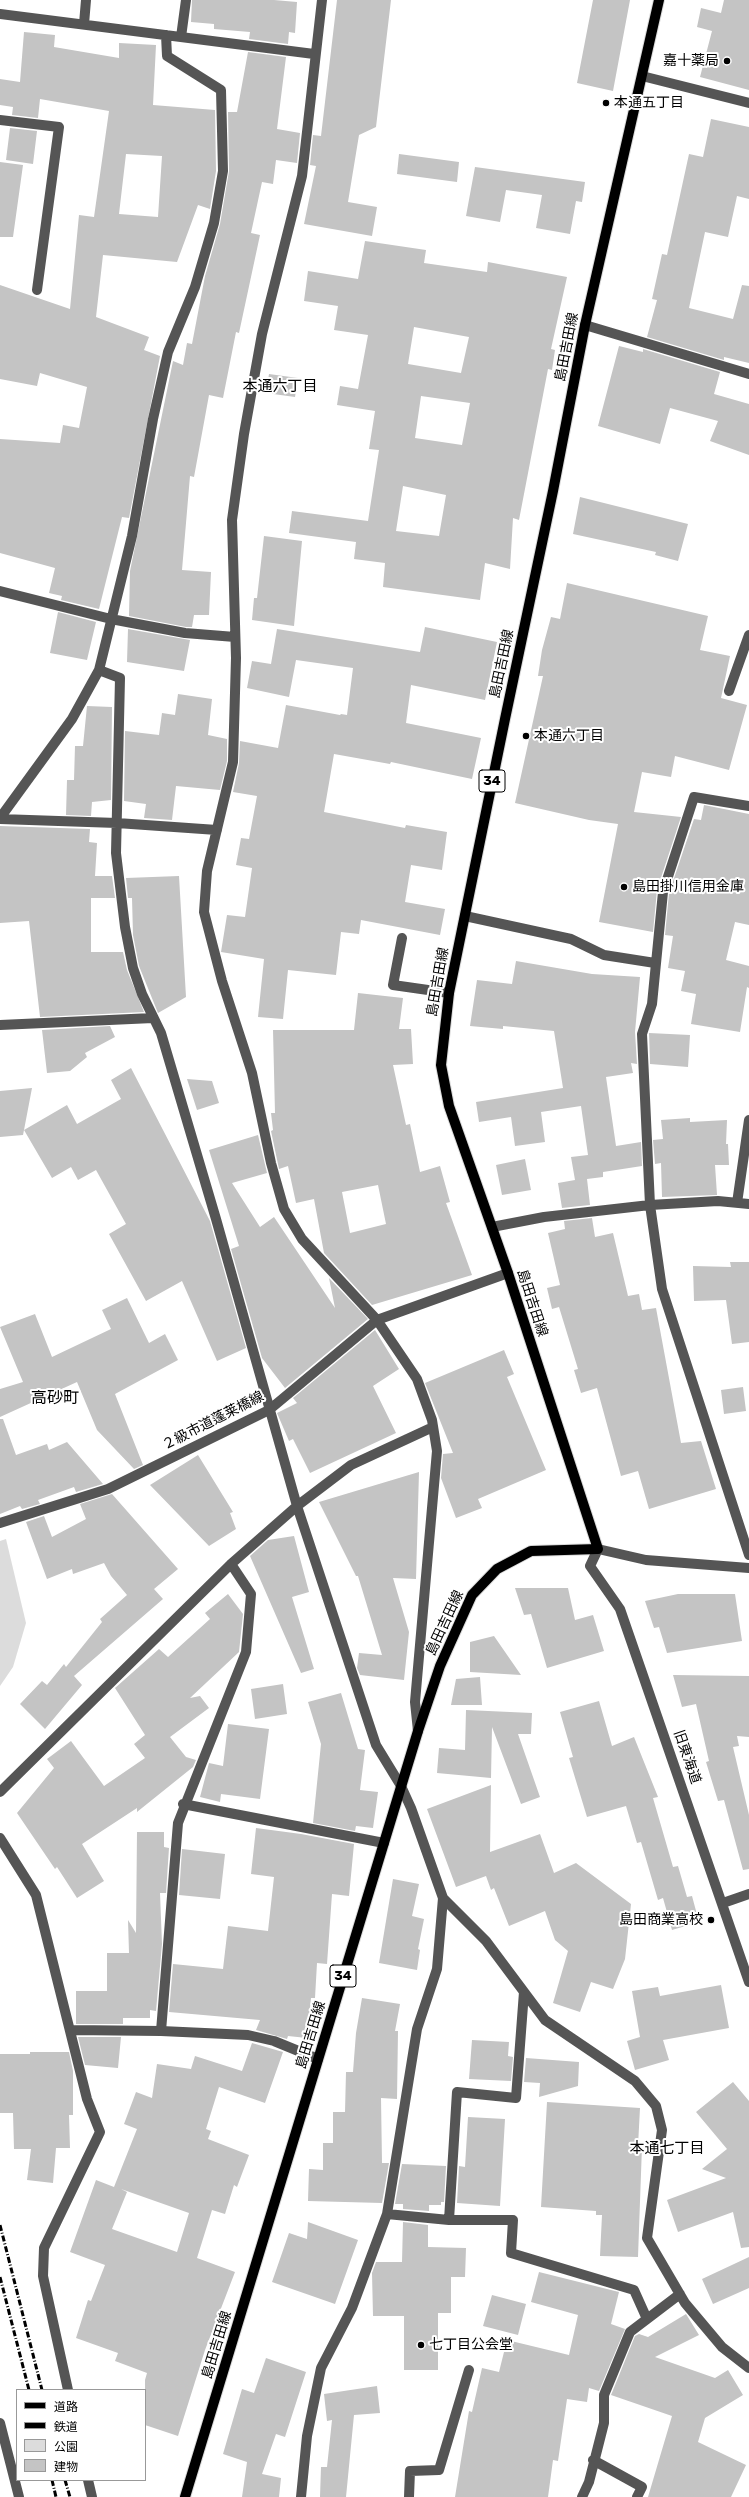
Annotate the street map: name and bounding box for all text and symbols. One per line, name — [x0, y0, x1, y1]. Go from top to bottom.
place label: 嘉十薬局 — [663, 53, 719, 69]
marker: 嘉十薬局 — [722, 56, 732, 66]
place label: 本通五丁目 — [614, 95, 684, 111]
marker: 本通五丁目 — [601, 98, 611, 108]
street label: 島田吉田線 — [552, 311, 582, 383]
district label: 本通六丁目 — [243, 378, 317, 396]
street label: 島田吉田線 — [487, 628, 517, 700]
place label: 本通六丁目 — [534, 728, 604, 744]
marker: 本通六丁目 — [521, 731, 531, 741]
road number: 34 — [479, 770, 505, 792]
place label: 島田掛川信用金庫 — [632, 879, 744, 895]
marker: 島田掛川信用金庫 — [619, 882, 629, 892]
street label: 島田吉田線 — [424, 946, 452, 1018]
street label: 島田吉田線 — [513, 1267, 551, 1339]
district label: 高砂町 — [31, 1388, 79, 1408]
street label: ２級市道蓬莱橋線 — [159, 1388, 267, 1454]
street label: 島田吉田線 — [423, 1588, 467, 1658]
street label: 旧東海道 — [670, 1728, 704, 1786]
place label: 島田商業高校 — [619, 1912, 703, 1928]
marker: 島田商業高校 — [706, 1915, 716, 1925]
road number: 34 — [330, 1965, 356, 1987]
street label: 島田吉田線 — [293, 1999, 329, 2071]
district label: 本通七丁目 — [630, 2140, 704, 2158]
street label: 島田吉田線 — [199, 2309, 235, 2381]
place label: 七丁目公会堂 — [429, 2337, 513, 2353]
marker: 七丁目公会堂 — [416, 2340, 426, 2350]
legend — [16, 2389, 146, 2481]
text: 道路 — [54, 2400, 78, 2414]
text: 鉄道 — [54, 2420, 78, 2434]
text: 公園 — [54, 2440, 78, 2454]
text: 建物 — [54, 2460, 78, 2474]

